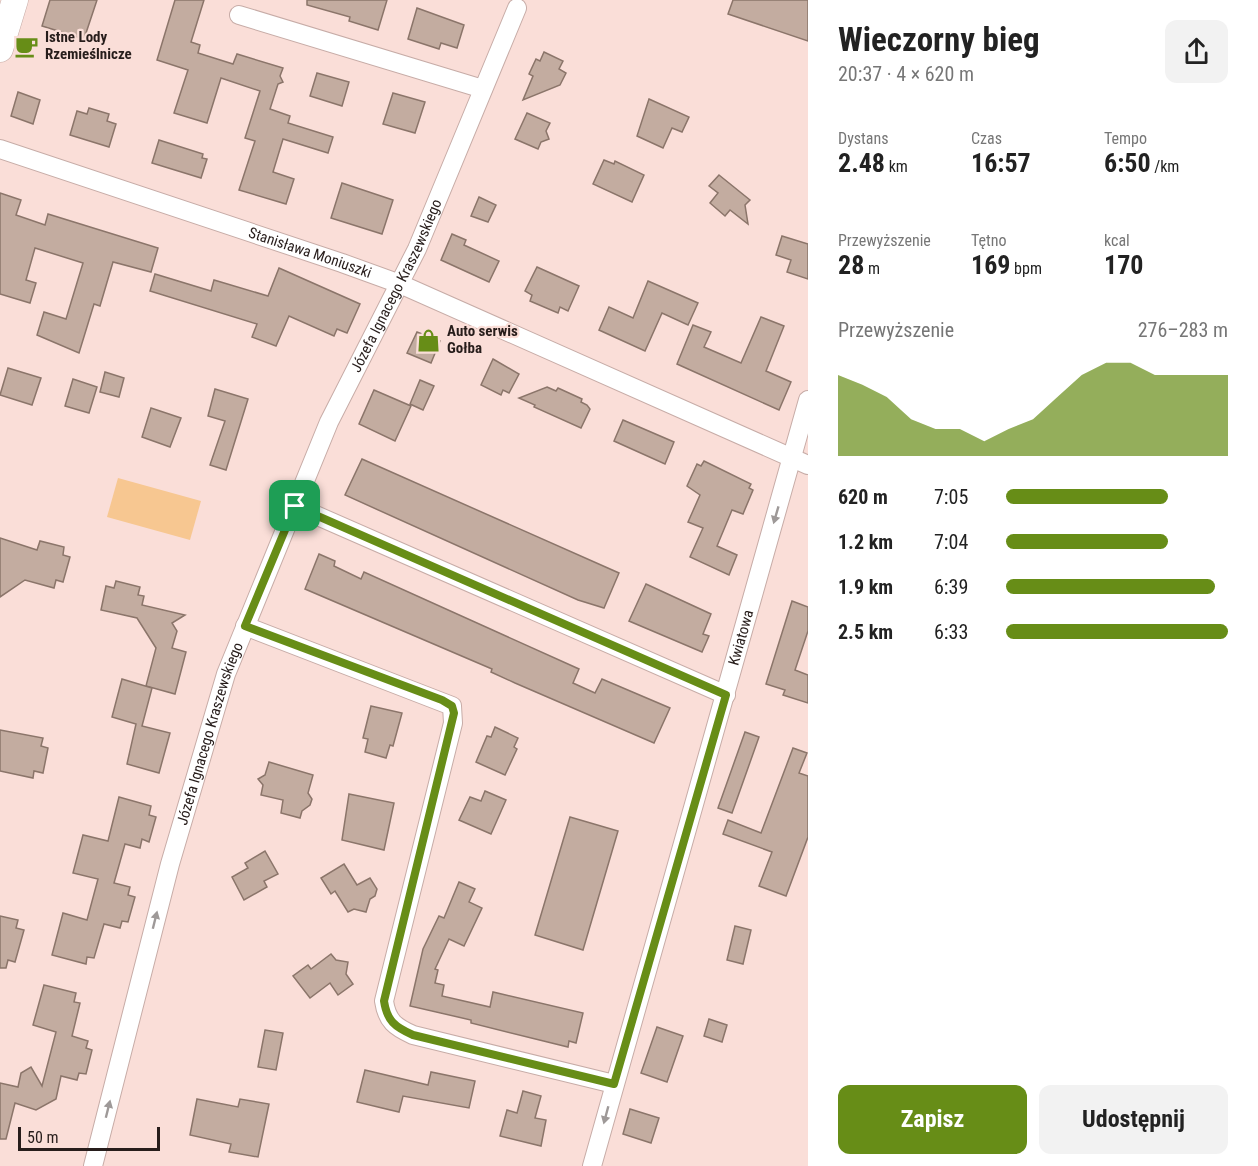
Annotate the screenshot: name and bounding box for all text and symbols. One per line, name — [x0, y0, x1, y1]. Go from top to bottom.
text: Wieczorny bieg — [838, 20, 1040, 59]
button: share — [1165, 20, 1228, 83]
place label: Istne Lody Rzemieślnicze — [45, 28, 132, 63]
cafe icon: Istne Lody Rzemieślnicze — [14, 33, 40, 59]
text: 20:37 · 4 × 620 m — [838, 62, 974, 86]
text: Dystans — [838, 129, 889, 148]
text: Czas — [971, 129, 1002, 148]
text: Tempo — [1104, 129, 1147, 148]
text: 2.48 — [838, 148, 885, 178]
text: 16:57 — [971, 148, 1031, 178]
text: 6:50 — [1104, 148, 1151, 178]
text: km — [885, 157, 908, 176]
text: /km — [1151, 157, 1179, 176]
street label: Józefa Ignacego Kraszewskiego — [347, 197, 446, 375]
street label: Stanisława Moniuszki — [246, 223, 374, 282]
text: Przewyższenie — [838, 231, 931, 250]
text: Tętno — [971, 231, 1007, 250]
text: kcal — [1104, 231, 1130, 250]
text: 28 — [838, 250, 864, 280]
text: 169 — [971, 250, 1010, 280]
text: 170 — [1104, 250, 1143, 280]
text: m — [864, 259, 880, 278]
text: bpm — [1010, 259, 1042, 278]
text: Przewyższenie — [838, 318, 954, 342]
text: 276–283 m — [1138, 318, 1228, 342]
place label: Auto serwis Gołba — [447, 322, 518, 357]
shop icon: Auto serwis Gołba — [416, 327, 442, 353]
pin — [269, 480, 320, 531]
text: 620 m — [838, 485, 888, 509]
text: 7:05 — [934, 485, 968, 509]
icon: arrive — [278, 489, 311, 522]
one-way arrow — [771, 506, 781, 525]
text: 1.2 km — [838, 530, 893, 554]
text: 7:04 — [934, 530, 968, 554]
text: 1.9 km — [838, 575, 893, 599]
text: 6:39 — [934, 575, 968, 599]
street label: Kwiatowa — [725, 608, 757, 667]
text: 2.5 km — [838, 620, 893, 644]
text: 6:33 — [934, 620, 968, 644]
street label: Józefa Ignacego Kraszewskiego — [173, 640, 247, 827]
one-way arrow — [151, 911, 161, 929]
button: Zapisz — [838, 1085, 1027, 1154]
button: Udostępnij — [1039, 1085, 1228, 1154]
one-way arrow — [103, 1100, 113, 1118]
one-way arrow — [601, 1106, 610, 1124]
scale bar — [18, 1124, 160, 1152]
text: 50 m — [27, 1128, 59, 1147]

